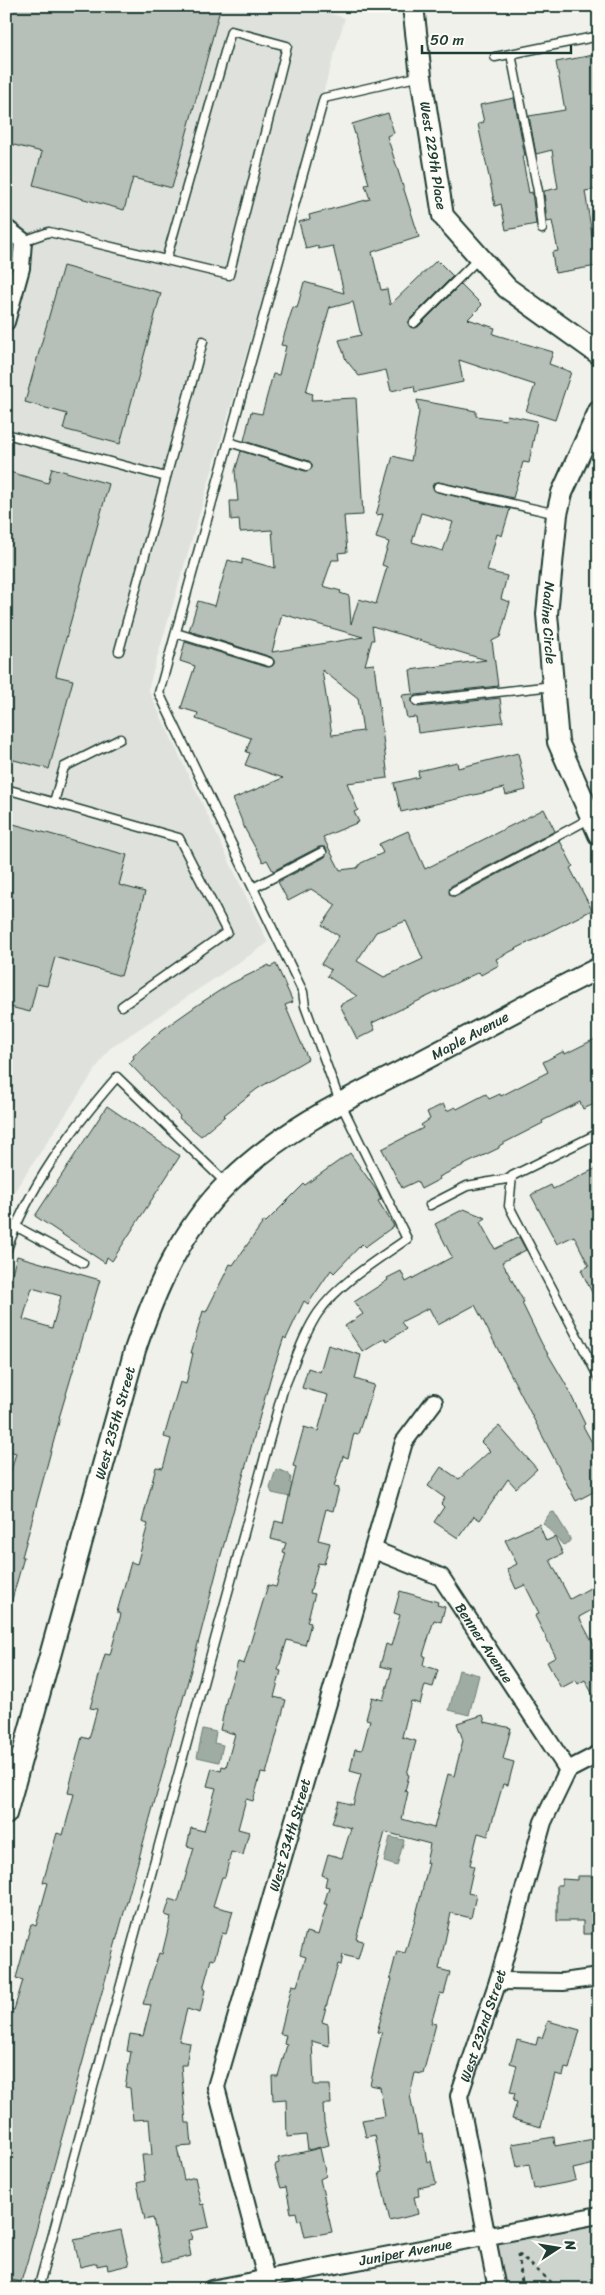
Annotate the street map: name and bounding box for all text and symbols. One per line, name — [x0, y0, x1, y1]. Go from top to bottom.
scale bar — [422, 22, 571, 54]
text: 50 m — [430, 27, 465, 53]
street label: West 229th Place — [413, 100, 454, 212]
street label: Nadine Circle — [534, 581, 564, 665]
street label: Maple Avenue — [426, 1004, 513, 1067]
street label: West 235th Street — [87, 1363, 142, 1482]
street label: Benner Avenue — [448, 1597, 520, 1688]
street label: West 234th Street — [261, 1775, 318, 1894]
street label: West 232nd Street — [452, 1966, 513, 2085]
north arrow — [532, 2222, 582, 2272]
street label: Juniper Avenue — [356, 2231, 454, 2273]
text: N — [557, 2237, 584, 2253]

